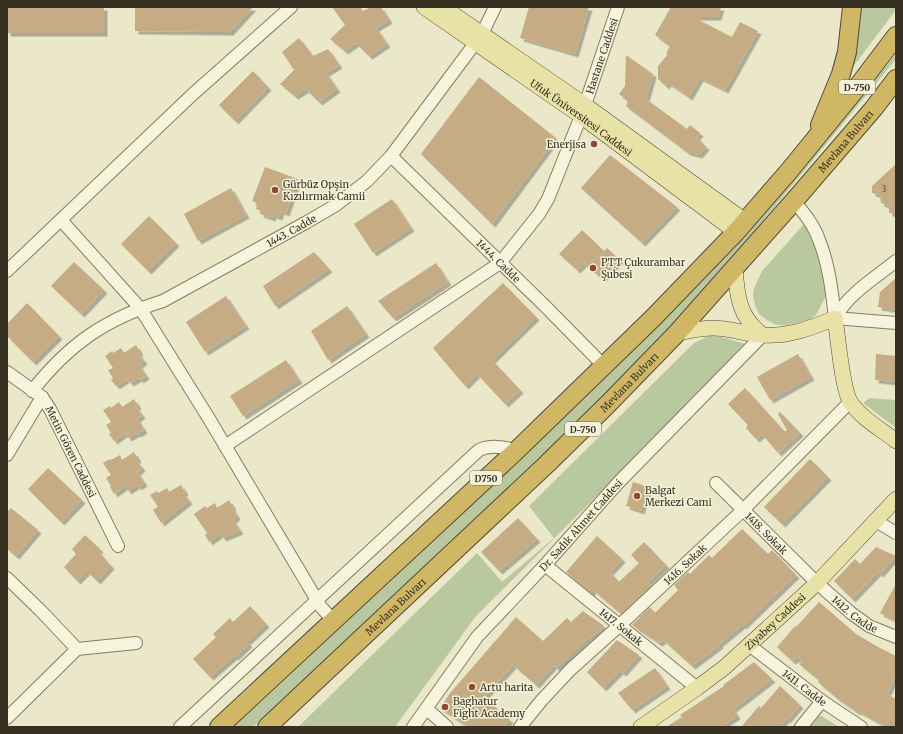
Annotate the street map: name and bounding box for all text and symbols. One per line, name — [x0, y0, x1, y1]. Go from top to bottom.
street label: Hastane Caddesi — [583, 16, 620, 95]
street label: Ufuk Üniversitesi Caddesi — [527, 76, 635, 159]
road number: D-750 — [839, 80, 875, 94]
street label: Mevlana Bulvarı — [815, 107, 876, 175]
place label: Enerjisa — [547, 138, 587, 151]
marker: Enerjisa — [589, 139, 599, 149]
place label: Gürbüz Opşin Kızılırmak Camii — [283, 178, 365, 203]
house number: 3 — [882, 184, 887, 194]
marker: Gürbüz Opşin Kızılırmak Camii — [270, 185, 280, 195]
street label: 1443. Cadde — [264, 212, 319, 250]
street label: 1444. Cadde — [474, 236, 523, 285]
place label: PTT Çukurambar Şubesi — [601, 256, 686, 281]
marker: PTT Çukurambar Şubesi — [588, 263, 598, 273]
street label: Mevlana Bulvarı — [597, 350, 661, 415]
street label: Metin Gören Caddesi — [43, 404, 99, 500]
road number: D-750 — [565, 422, 601, 436]
road number: D750 — [470, 471, 502, 485]
street label: Dr. Sadık Ahmet Caddesi — [536, 476, 625, 574]
place label: Balgat Merkezi Cami — [645, 484, 712, 509]
marker: Balgat Merkezi Cami — [632, 491, 642, 501]
street label: 1418. Sokak — [743, 509, 791, 557]
street label: 1416. Sokak — [661, 541, 710, 588]
street label: Mevlana Bulvarı — [362, 575, 428, 638]
street label: Ziyabey Caddesi — [742, 590, 808, 652]
street label: 1412. Cadde — [829, 593, 879, 635]
street label: 1417. Sokak — [597, 605, 646, 649]
street label: 1411. Cadde — [780, 666, 829, 709]
place label: Artu harita — [479, 681, 534, 694]
marker: Artu harita — [467, 682, 477, 692]
place label: Baghatur Fight Academy — [453, 695, 525, 720]
marker: Baghatur Fight Academy — [440, 702, 450, 712]

